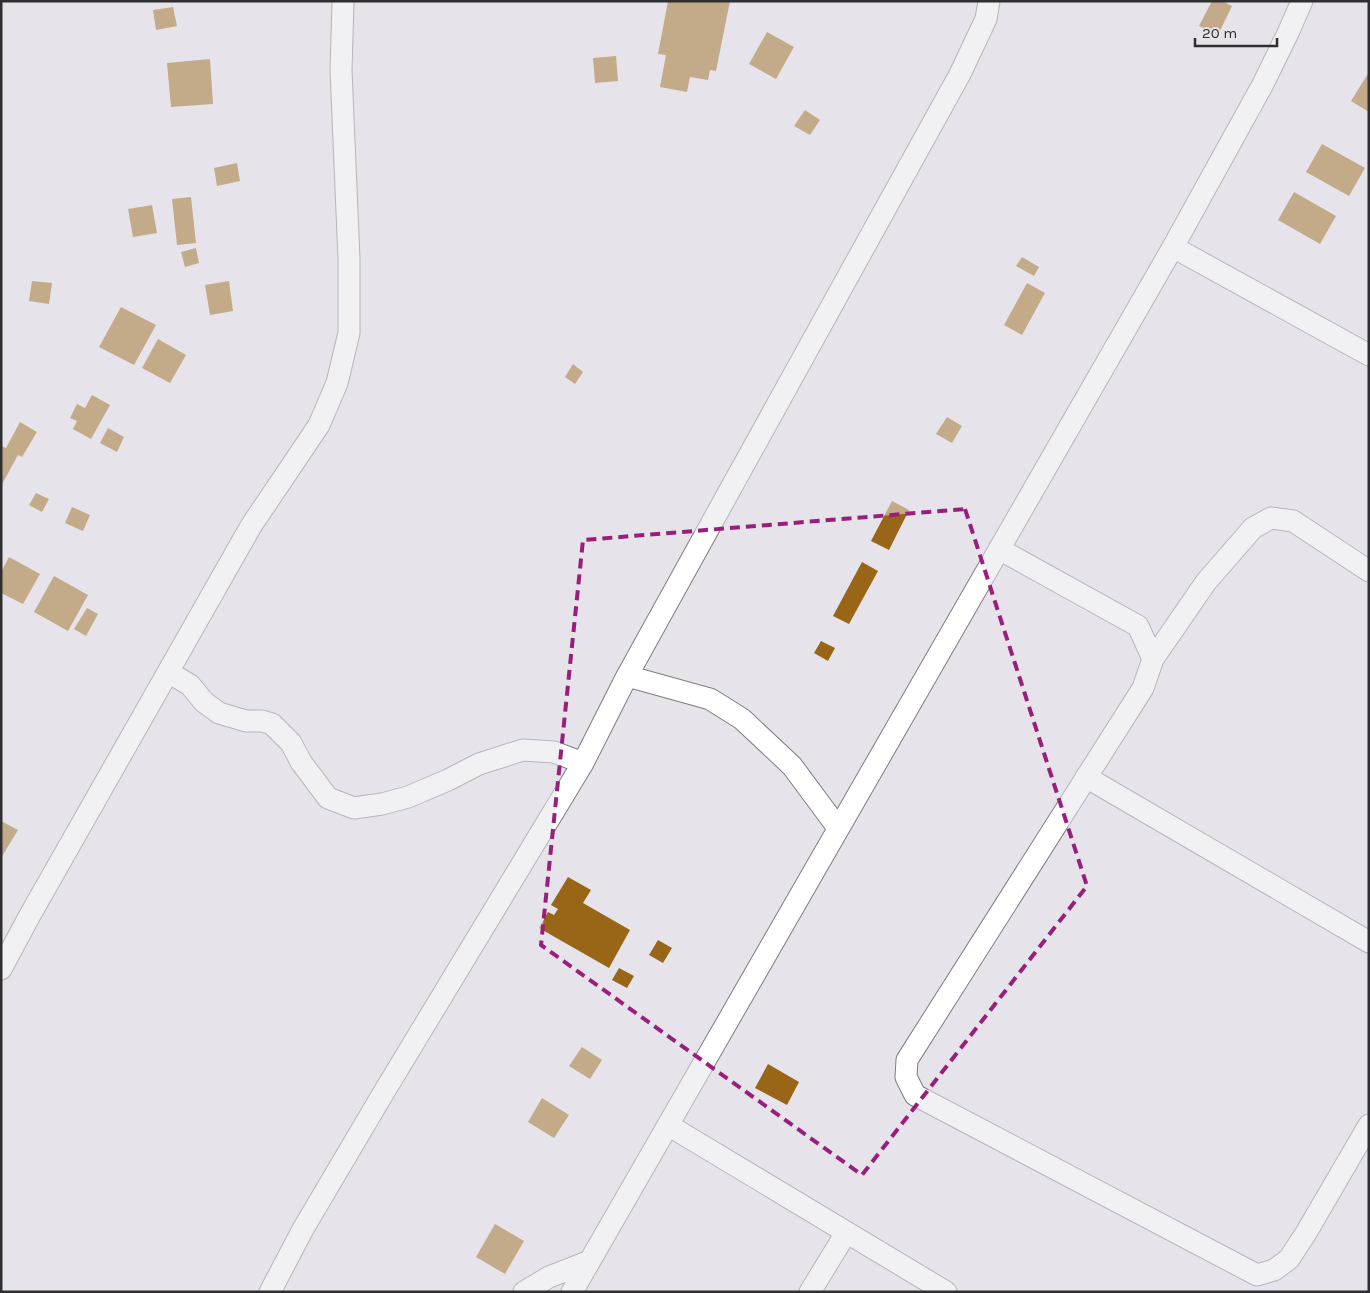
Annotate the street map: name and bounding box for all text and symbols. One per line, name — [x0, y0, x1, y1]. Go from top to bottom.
scale bar — [1195, 15, 1278, 47]
text: 20 m — [1202, 24, 1237, 42]

